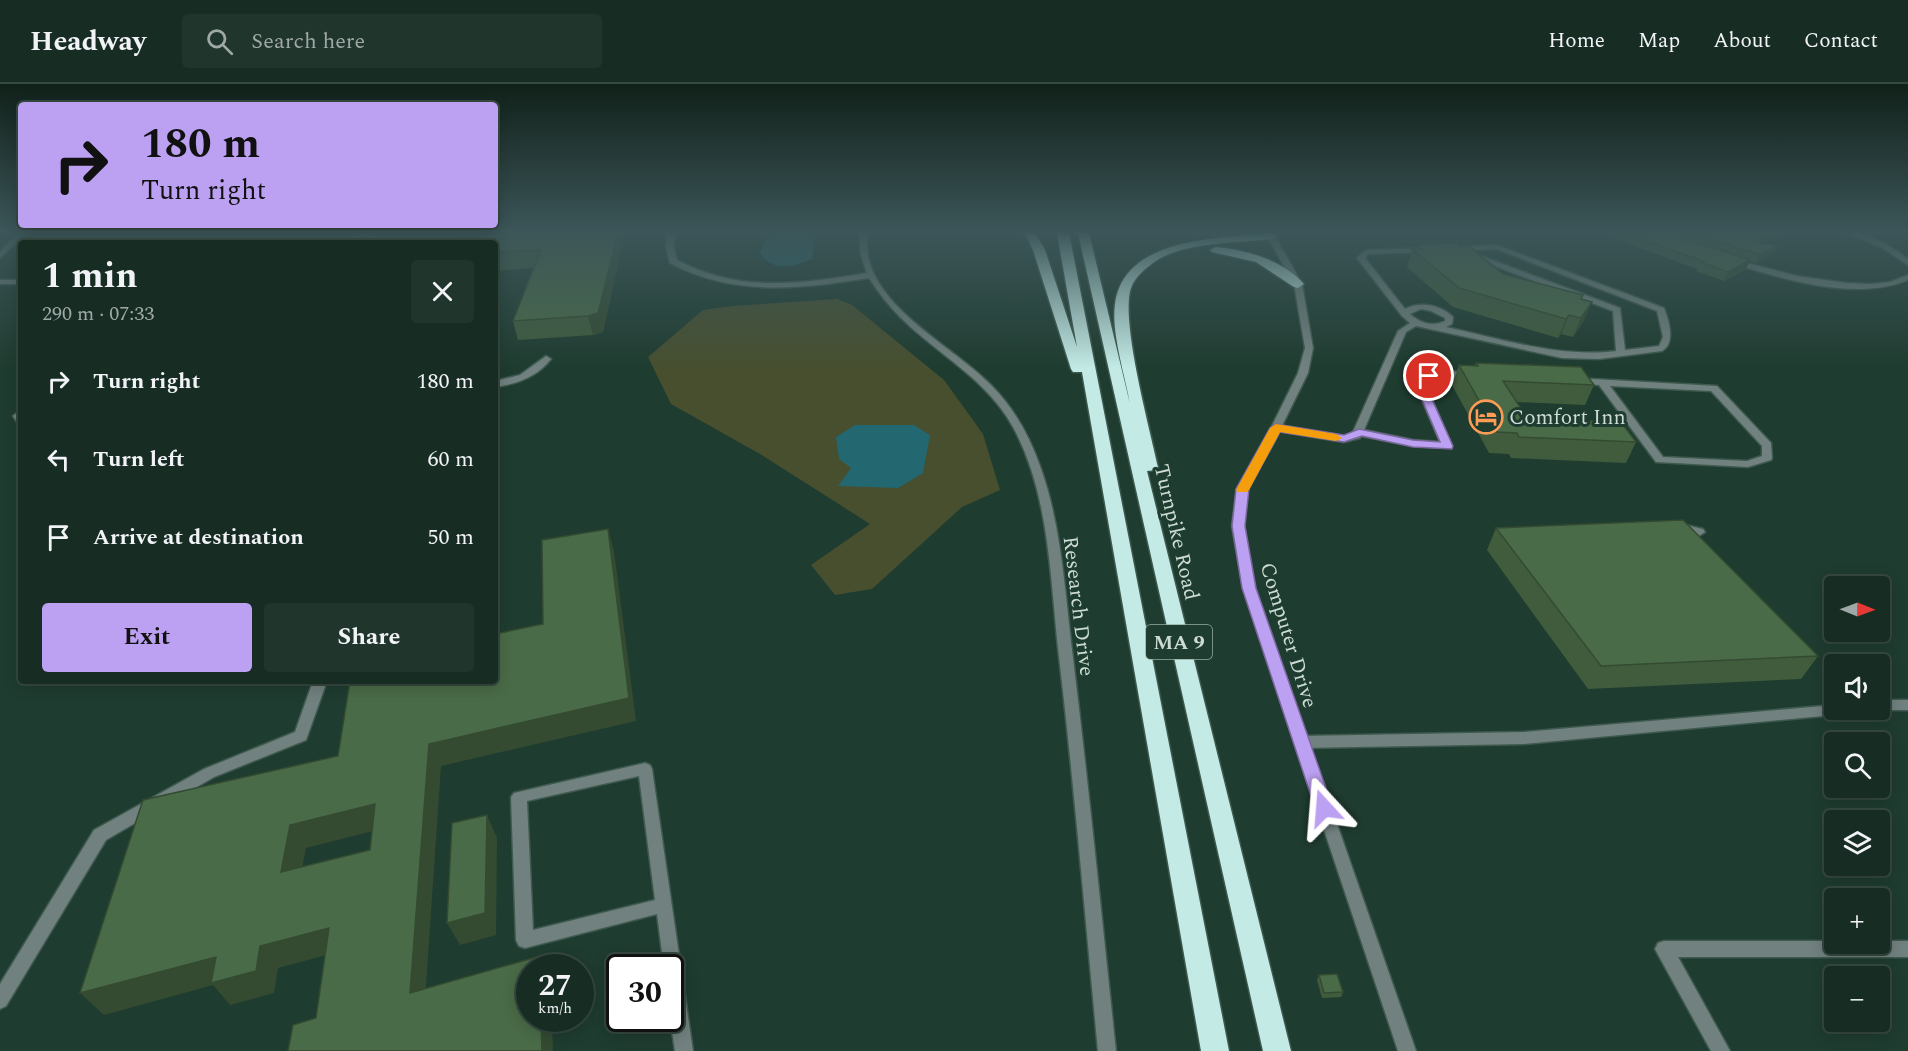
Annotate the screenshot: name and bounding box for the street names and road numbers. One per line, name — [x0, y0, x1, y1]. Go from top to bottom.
street label: Turnpike Road — [1145, 461, 1207, 603]
street label: Research Drive — [1054, 534, 1102, 678]
street label: Computer Drive — [1251, 558, 1325, 712]
road number: MA 9 — [1146, 625, 1212, 659]

